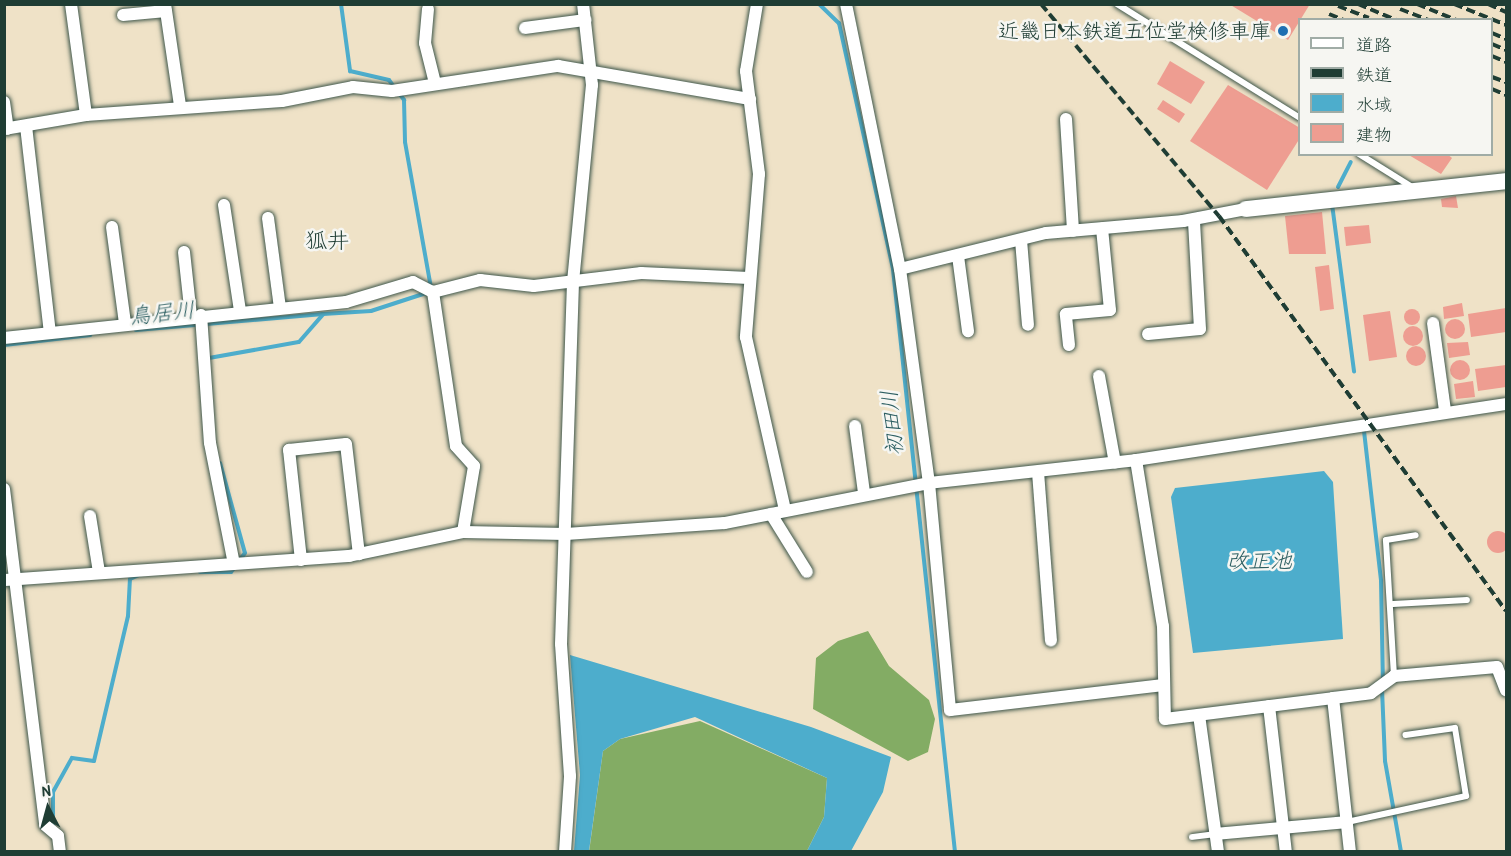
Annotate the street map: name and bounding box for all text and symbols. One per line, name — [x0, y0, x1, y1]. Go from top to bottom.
place label: 近畿日本鉄道五位堂検修車庫 — [998, 18, 1271, 44]
legend — [1298, 18, 1493, 156]
marker: 近畿日本鉄道五位堂検修車庫 — [1276, 24, 1290, 38]
text: 道路 — [1356, 32, 1392, 57]
text: 鉄道 — [1356, 62, 1392, 87]
text: 水域 — [1356, 92, 1392, 117]
text: 建物 — [1356, 122, 1392, 147]
district label: 狐井 — [305, 228, 349, 254]
water label: 鳥居川 — [128, 296, 196, 330]
water label: 初田川 — [875, 389, 909, 457]
water label: 改正池 — [1226, 548, 1292, 574]
north arrow — [18, 778, 78, 838]
text: N — [41, 779, 51, 801]

